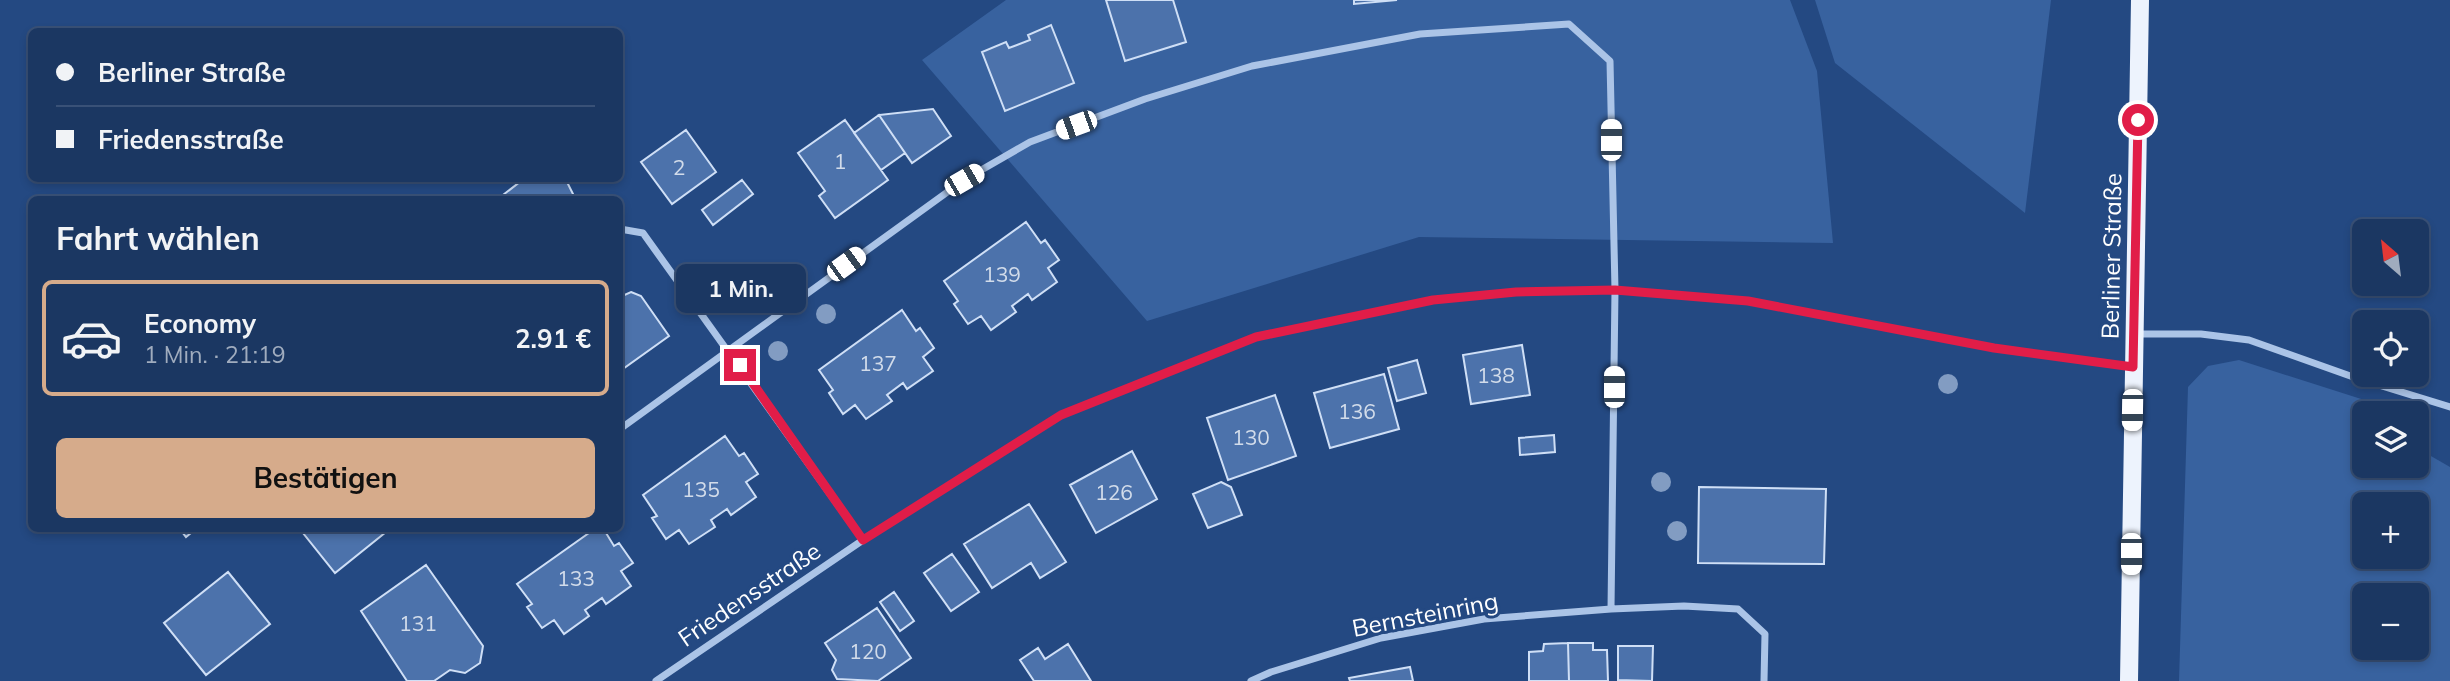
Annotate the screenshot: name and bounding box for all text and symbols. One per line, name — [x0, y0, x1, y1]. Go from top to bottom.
text: Berliner Straße — [98, 56, 286, 89]
route start — [2122, 104, 2154, 136]
car — [1053, 108, 1100, 142]
car — [1601, 119, 1622, 161]
text: Friedensstraße — [98, 123, 284, 156]
house number: 1 — [834, 148, 846, 174]
house number: 2 — [673, 154, 685, 180]
car — [941, 160, 988, 200]
street label: Berliner Straße — [2095, 173, 2127, 339]
text: Fahrt wählen — [56, 218, 260, 258]
north arrow — [2352, 219, 2429, 296]
map controls — [2352, 219, 2429, 660]
car — [823, 243, 870, 285]
house number: 139 — [983, 261, 1021, 287]
callout: 1 Min. — [675, 264, 805, 312]
text: 1 Min. — [708, 274, 774, 303]
icon: car — [60, 307, 123, 370]
text: Economy — [144, 307, 256, 340]
button: locate — [2352, 310, 2429, 387]
text: 2.91 € — [515, 322, 591, 355]
text: 1 Min. · 21:19 — [144, 340, 286, 369]
route end — [724, 349, 756, 381]
house number: 137 — [859, 350, 897, 376]
house number: 138 — [1477, 362, 1515, 388]
car — [1604, 366, 1625, 408]
car — [2122, 389, 2143, 431]
house number: 136 — [1338, 398, 1376, 424]
button: layers — [2352, 401, 2429, 478]
house number: 130 — [1232, 424, 1270, 450]
button: Bestätigen — [56, 438, 595, 518]
house number: 135 — [682, 476, 720, 502]
house number: 126 — [1095, 479, 1133, 505]
button: + — [2352, 492, 2429, 569]
car — [2121, 533, 2142, 575]
street label: Friedensstraße — [672, 535, 826, 653]
house number: 133 — [557, 565, 595, 591]
button: − — [2352, 583, 2429, 660]
street label: Bernsteinring — [1349, 585, 1501, 643]
house number: 131 — [399, 610, 437, 636]
house number: 120 — [849, 638, 887, 664]

